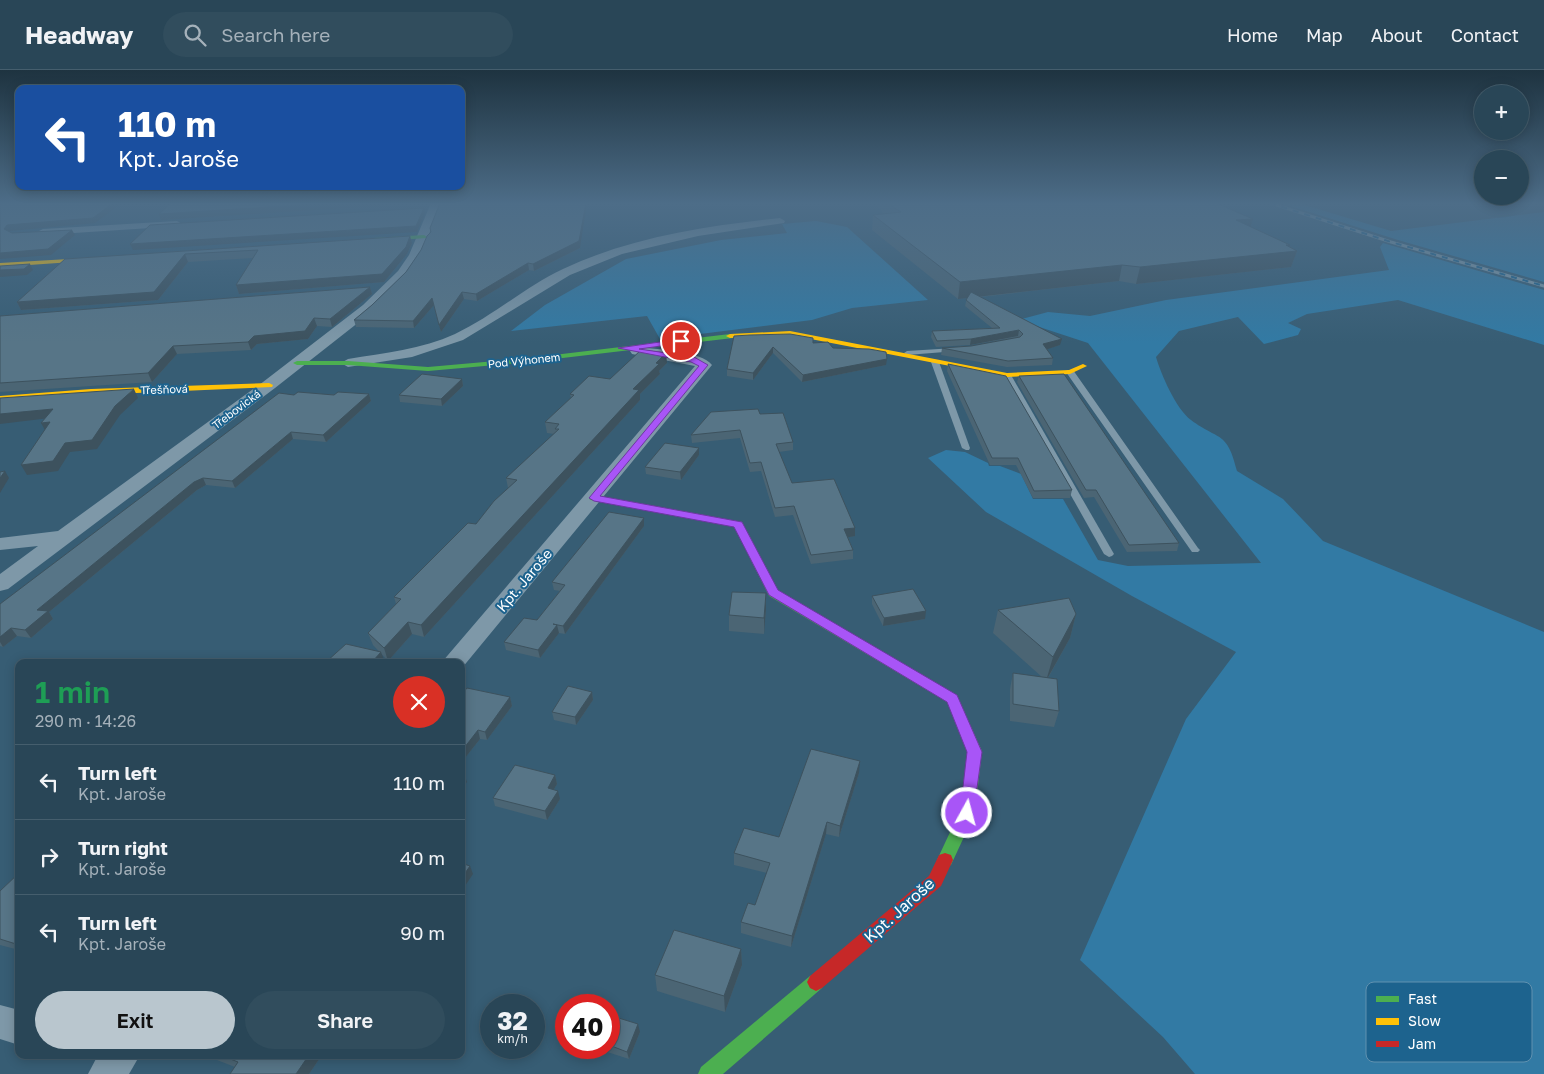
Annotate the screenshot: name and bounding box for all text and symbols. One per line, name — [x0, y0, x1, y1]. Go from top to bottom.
search box — [163, 12, 513, 57]
text: Headway — [25, 20, 133, 49]
icon: search — [181, 21, 209, 49]
text: Search here — [221, 23, 330, 46]
text: Home — [1227, 24, 1278, 46]
text: Map — [1306, 24, 1343, 46]
text: About — [1371, 24, 1423, 46]
text: Contact — [1451, 24, 1519, 46]
map controls — [1474, 85, 1529, 205]
button: + — [1474, 85, 1529, 140]
text: 110 m — [118, 103, 216, 145]
icon: left — [35, 105, 100, 170]
text: Kpt. Jaroše — [118, 145, 239, 172]
button: − — [1474, 150, 1529, 205]
pin — [660, 320, 702, 362]
icon: arrive — [667, 327, 695, 355]
street label: Pod Výhonem — [487, 350, 561, 370]
street label: Třešňová — [140, 382, 188, 396]
street label: Třebovická — [209, 387, 263, 431]
street label: Kpt. Jaroše — [493, 545, 555, 615]
text: 1 min — [35, 674, 110, 710]
button: close — [393, 676, 445, 728]
text: 290 m · 14:26 — [35, 711, 136, 731]
text: Turn left — [78, 761, 157, 784]
icon: left — [35, 768, 63, 796]
text: 110 m — [393, 771, 445, 794]
text: Kpt. Jaroše — [78, 784, 166, 804]
position arrow — [940, 786, 992, 838]
text: Turn right — [78, 836, 168, 859]
icon: right — [35, 843, 63, 871]
text: 40 m — [400, 846, 445, 869]
text: Kpt. Jaroše — [78, 859, 166, 879]
street label: Kpt. Jaroše — [860, 873, 938, 947]
text: Turn left — [78, 911, 157, 934]
icon: left — [35, 918, 63, 946]
text: 90 m — [400, 921, 445, 944]
text: Kpt. Jaroše — [78, 934, 166, 954]
legend — [1366, 982, 1532, 1062]
text: Fast — [1408, 990, 1437, 1007]
button: Exit — [35, 991, 235, 1049]
button: Share — [245, 991, 445, 1049]
speed limit sign: 40 — [555, 994, 620, 1059]
text: 32 — [497, 1005, 528, 1036]
text: Slow — [1408, 1012, 1441, 1029]
text: km/h — [497, 1031, 528, 1046]
text: Jam — [1408, 1035, 1436, 1052]

